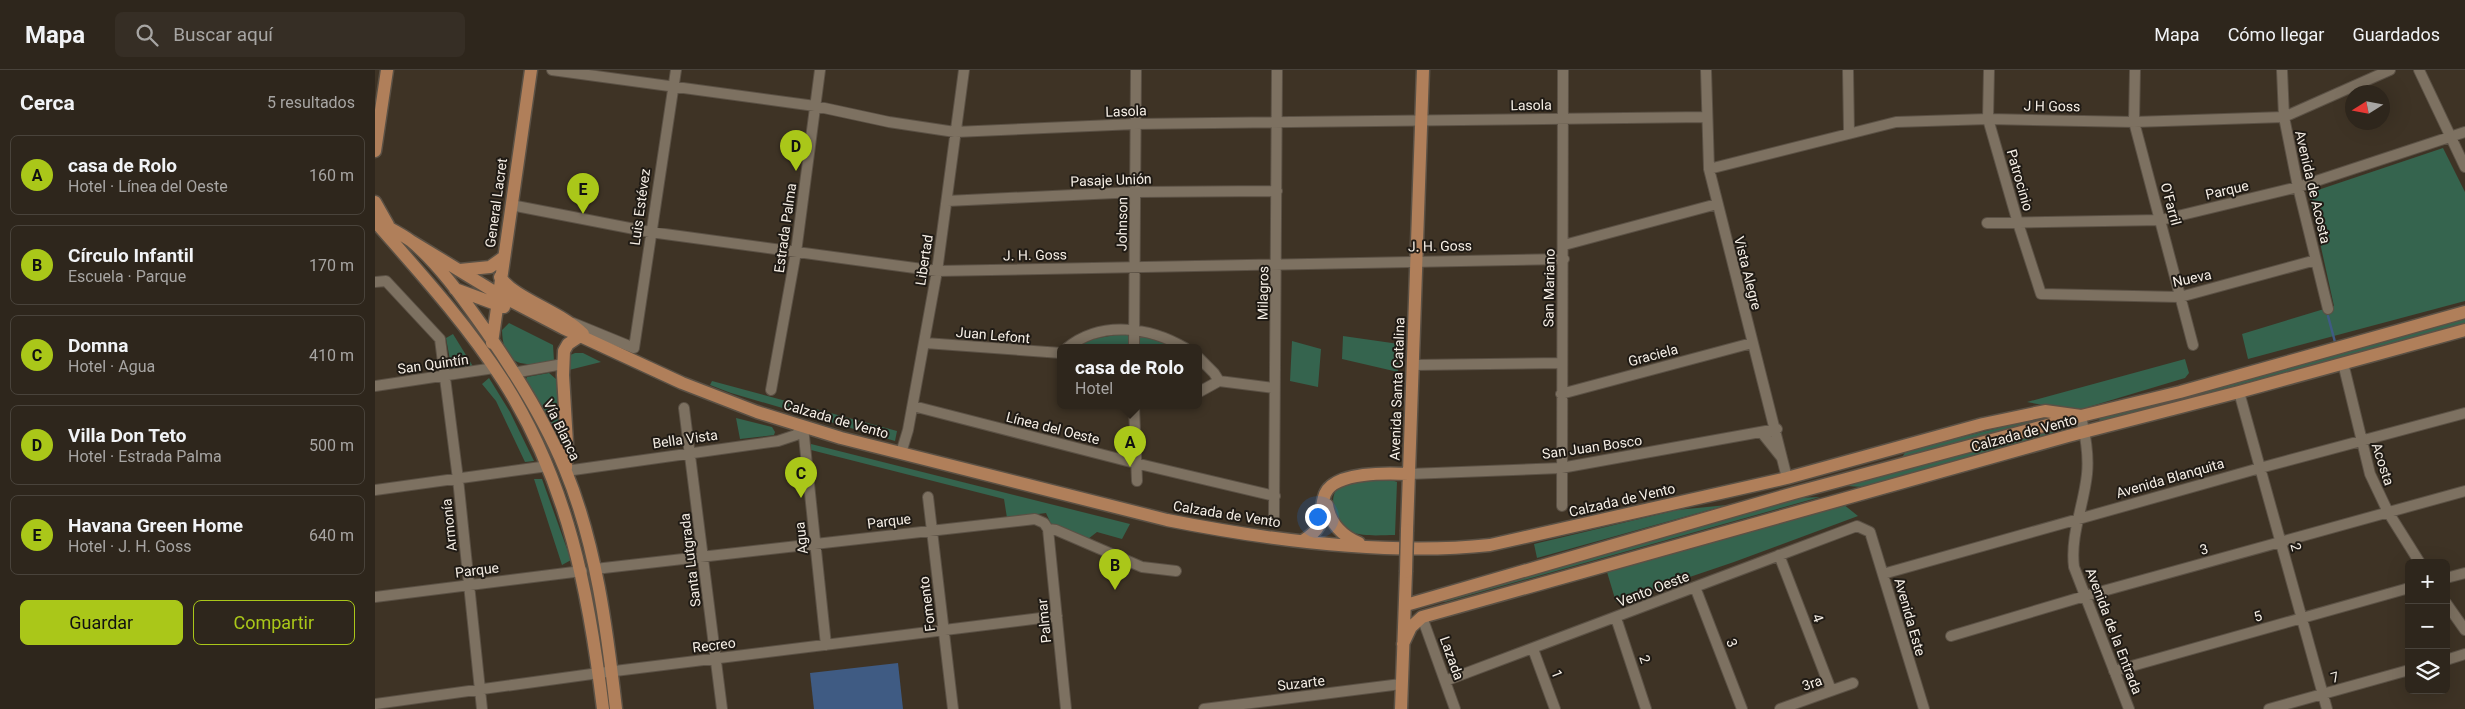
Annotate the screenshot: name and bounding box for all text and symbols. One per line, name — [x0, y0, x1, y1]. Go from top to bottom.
search box — [115, 12, 465, 57]
text: Mapa — [25, 21, 85, 49]
icon: search — [133, 21, 161, 49]
text: Buscar aquí — [173, 23, 273, 46]
text: Mapa — [2154, 24, 2200, 45]
text: Cómo llegar — [2228, 24, 2324, 45]
text: Guardados — [2352, 24, 2440, 45]
north arrow — [2345, 85, 2390, 130]
text: Cerca — [20, 91, 75, 115]
text: 5 resultados — [267, 93, 355, 112]
street label: Lasola — [1510, 97, 1552, 113]
street label: J H Goss — [2024, 98, 2080, 114]
street label: Lasola — [1105, 102, 1147, 120]
street label: Avenida de Acosta — [2292, 129, 2334, 245]
pin: D — [780, 130, 812, 171]
street label: Patrocinio — [2004, 147, 2036, 213]
text: casa de Rolo — [68, 154, 177, 177]
street label: General Lacret — [482, 157, 510, 249]
text: A — [32, 166, 42, 185]
text: 160 m — [309, 166, 354, 185]
street label: Luis Estévez — [627, 168, 653, 246]
street label: Pasaje Unión — [1070, 171, 1152, 189]
pin: E — [567, 173, 599, 214]
text: Hotel · Línea del Oeste — [68, 177, 228, 196]
street label: Parque — [2204, 177, 2250, 203]
street label: O'Farril — [2158, 181, 2184, 227]
street label: Estrada Palma — [771, 182, 799, 274]
street label: Johnson — [1114, 197, 1130, 251]
street label: Libertad — [912, 233, 936, 287]
street label: Vista Alegre — [1731, 235, 1765, 311]
street label: J. H. Goss — [1408, 237, 1472, 255]
text: Círculo Infantil — [68, 244, 194, 267]
street label: J. H. Goss — [1003, 246, 1067, 264]
street label: San Mariano — [1540, 249, 1558, 327]
text: B — [32, 256, 42, 275]
text: 170 m — [309, 256, 354, 275]
street label: Milagros — [1255, 266, 1271, 320]
street label: Nueva — [2171, 266, 2213, 290]
text: Escuela · Parque — [68, 267, 186, 286]
street label: Avenida Santa Catalina — [1387, 317, 1407, 461]
street label: Juan Lefont — [955, 324, 1031, 346]
text: Domna — [68, 334, 128, 357]
street label: Graciela — [1626, 341, 1680, 369]
popup — [1057, 344, 1202, 409]
text: C — [32, 346, 42, 365]
text: 410 m — [309, 346, 354, 365]
street label: San Quintín — [397, 351, 469, 377]
text: casa de Rolo — [1075, 356, 1184, 379]
text: Hotel · Agua — [68, 357, 155, 376]
text: Hotel — [1075, 379, 1113, 398]
street label: Calzada de Vento — [782, 396, 890, 442]
street label: Vía Blanca — [540, 397, 584, 463]
street label: Línea del Oeste — [1005, 409, 1101, 447]
street label: Calzada de Vento — [1969, 411, 2079, 455]
text: Villa Don Teto — [68, 424, 186, 447]
street label: Bella Vista — [651, 426, 719, 452]
pin: A — [1114, 426, 1146, 467]
street label: San Juan Bosco — [1541, 432, 1643, 462]
text: D — [32, 436, 42, 455]
text: 500 m — [309, 436, 354, 455]
street label: Acosta — [2369, 441, 2397, 487]
text: Hotel · Estrada Palma — [68, 447, 222, 466]
street label: Avenida Blanquita — [2114, 455, 2226, 501]
pin: C — [785, 457, 817, 498]
street label: Calzada de Vento — [1567, 480, 1677, 520]
street label: Armonía — [438, 498, 460, 552]
street label: Calzada de Vento — [1172, 498, 1282, 530]
your location — [1305, 504, 1331, 530]
street label: Parque — [866, 510, 912, 532]
street label: Santa Lutgrada — [676, 512, 704, 608]
text: Havana Green Home — [68, 514, 243, 537]
street label: Agua — [791, 521, 811, 555]
text: E — [33, 526, 42, 545]
text: 640 m — [309, 526, 354, 545]
text: Hotel · J. H. Goss — [68, 537, 191, 556]
street label: 3 — [2198, 540, 2210, 558]
street label: 2 — [2287, 541, 2305, 553]
pin: B — [1099, 549, 1131, 590]
street label: Parque — [454, 559, 500, 581]
map controls — [2405, 559, 2450, 694]
button: + — [2405, 559, 2450, 604]
street label: Avenida de la Entrada — [2082, 565, 2146, 697]
street label: Vento Oeste — [1615, 568, 1691, 610]
street label: Fomento — [916, 576, 938, 632]
street label: Avenida Este — [1891, 576, 1929, 658]
street label: Palmar — [1034, 598, 1054, 644]
button: Guardar — [20, 600, 183, 645]
button: Compartir — [193, 600, 355, 645]
button: − — [2405, 604, 2450, 649]
street label: 5 — [2252, 607, 2264, 625]
street label: 4 — [1809, 611, 1827, 625]
street label: Recreo — [691, 634, 737, 656]
street label: Lazada — [1437, 634, 1467, 682]
street label: 3 — [1723, 636, 1741, 650]
button: layers — [2405, 649, 2450, 694]
street label: 2 — [1636, 653, 1654, 665]
street label: 1 — [1548, 667, 1566, 681]
street label: 7 — [2329, 668, 2341, 686]
street label: Suzarte — [1276, 672, 1326, 694]
street label: 3ra — [1800, 672, 1824, 694]

